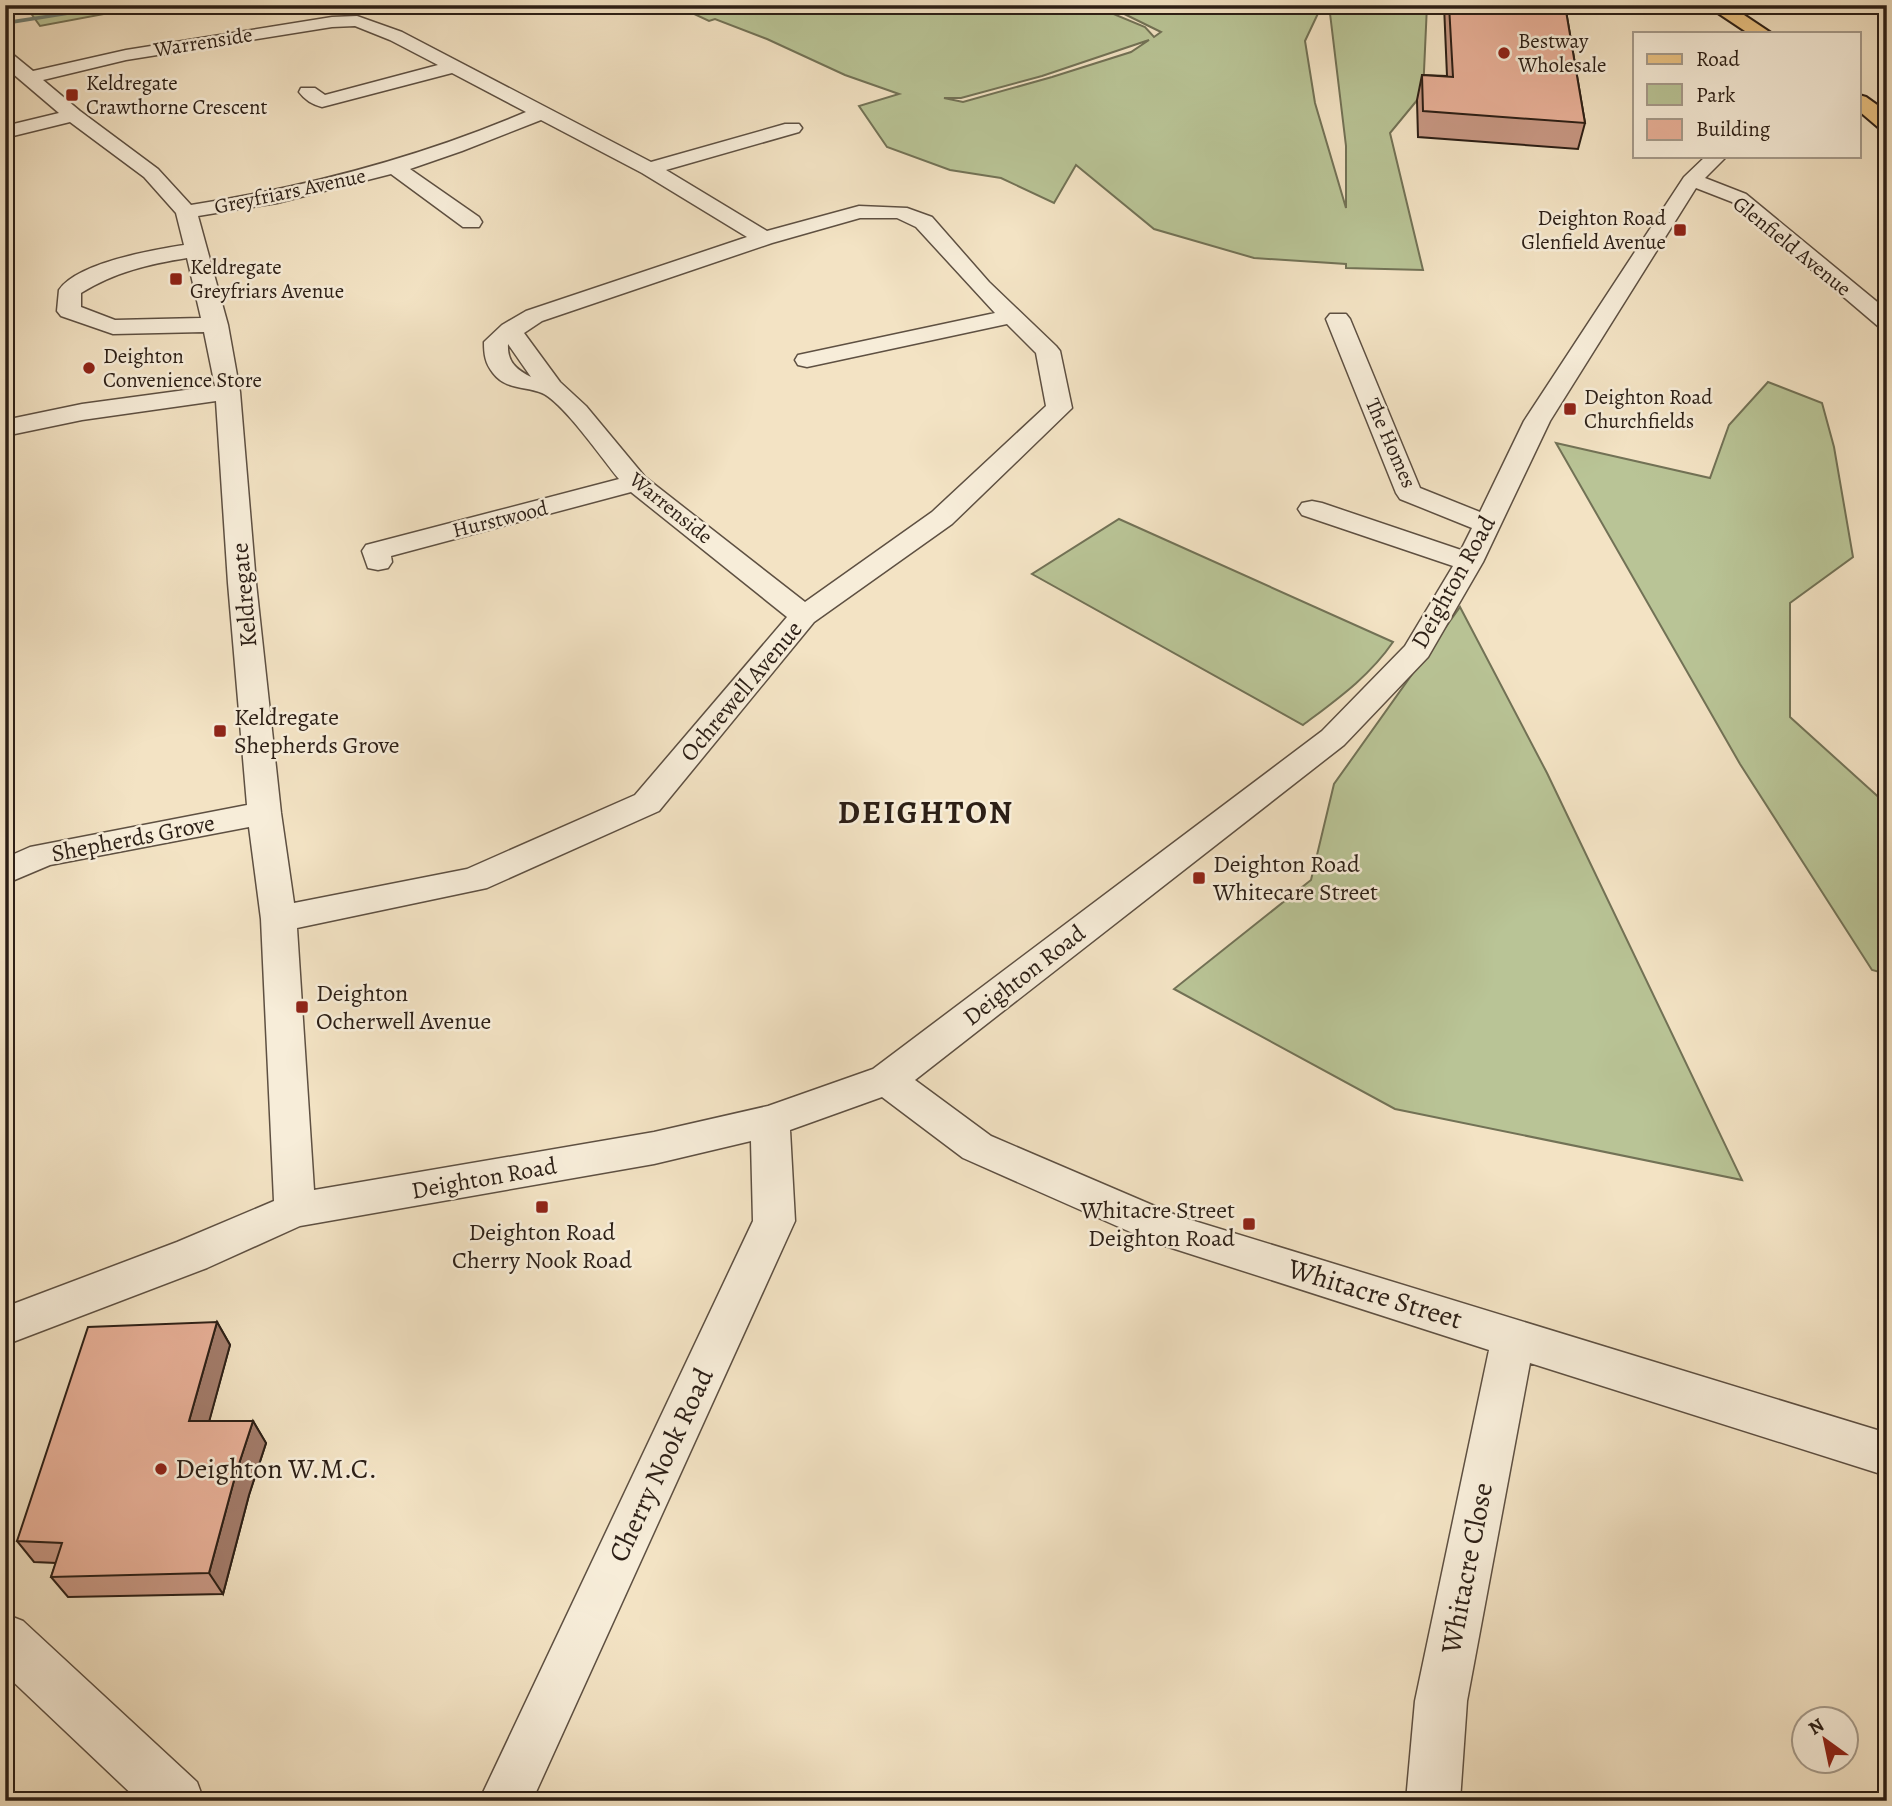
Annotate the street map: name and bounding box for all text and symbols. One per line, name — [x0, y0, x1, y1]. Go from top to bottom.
street label: Warrenside — [151, 20, 254, 64]
place label: Bestway Wholesale — [1517, 27, 1606, 79]
legend — [1633, 32, 1860, 158]
marker: Bestway Wholesale — [1496, 45, 1512, 61]
text: Road — [1696, 45, 1740, 73]
place label: Keldregate Crawthorne Crescent — [86, 69, 267, 121]
text: Park — [1696, 81, 1736, 109]
marker: Keldregate Crawthorne Crescent — [64, 87, 80, 103]
text: Building — [1696, 115, 1771, 143]
street label: Greyfriars Avenue — [212, 161, 368, 221]
street label: Glenfield Avenue — [1727, 190, 1857, 302]
place label: Deighton Road Glenfield Avenue — [1521, 204, 1667, 256]
marker: Deighton Road Glenfield Avenue — [1672, 222, 1688, 238]
place label: Keldregate Greyfriars Avenue — [190, 253, 344, 305]
marker: Keldregate Greyfriars Avenue — [168, 271, 184, 287]
place label: Deighton Convenience Store — [103, 342, 262, 394]
marker: Deighton Convenience Store — [81, 360, 97, 376]
place label: Deighton Road Churchfields — [1584, 383, 1713, 435]
street label: The Homes — [1359, 394, 1423, 492]
marker: Deighton Road Churchfields — [1562, 401, 1578, 417]
street label: Warrenside — [623, 465, 718, 550]
street label: Hurstwood — [449, 493, 551, 544]
street label: Deighton Road — [1403, 510, 1503, 654]
street label: Keldregate — [223, 541, 265, 649]
street label: Ochrewell Avenue — [673, 614, 809, 768]
place label: Keldregate Shepherds Grove — [234, 701, 400, 761]
marker: Keldregate Shepherds Grove — [212, 723, 228, 739]
district label: DEIGHTON — [838, 790, 1014, 834]
street label: Shepherds Grove — [49, 806, 217, 870]
place label: Deighton Road Whitecare Street — [1212, 848, 1378, 908]
marker: Deighton Road Whitecare Street — [1191, 870, 1207, 886]
street label: Deighton Road — [956, 917, 1092, 1033]
place label: Deighton Ocherwell Avenue — [316, 977, 491, 1037]
marker: Deighton Ocherwell Avenue — [294, 999, 310, 1015]
street label: Deighton Road — [409, 1149, 559, 1207]
place label: Whitacre Street Deighton Road — [1080, 1194, 1235, 1254]
marker: Deighton Road Cherry Nook Road — [534, 1199, 550, 1215]
place label: Deighton Road Cherry Nook Road — [452, 1216, 632, 1276]
marker: Whitacre Street Deighton Road — [1241, 1216, 1257, 1232]
street label: Whitacre Street — [1282, 1249, 1467, 1339]
street label: Cherry Nook Road — [599, 1361, 723, 1568]
place label: Deighton W.M.C. — [175, 1450, 377, 1488]
marker: Deighton W.M.C. — [153, 1461, 169, 1477]
street label: Whitacre Close — [1432, 1479, 1502, 1658]
north arrow — [1790, 1704, 1860, 1774]
text: N — [1803, 1712, 1829, 1741]

